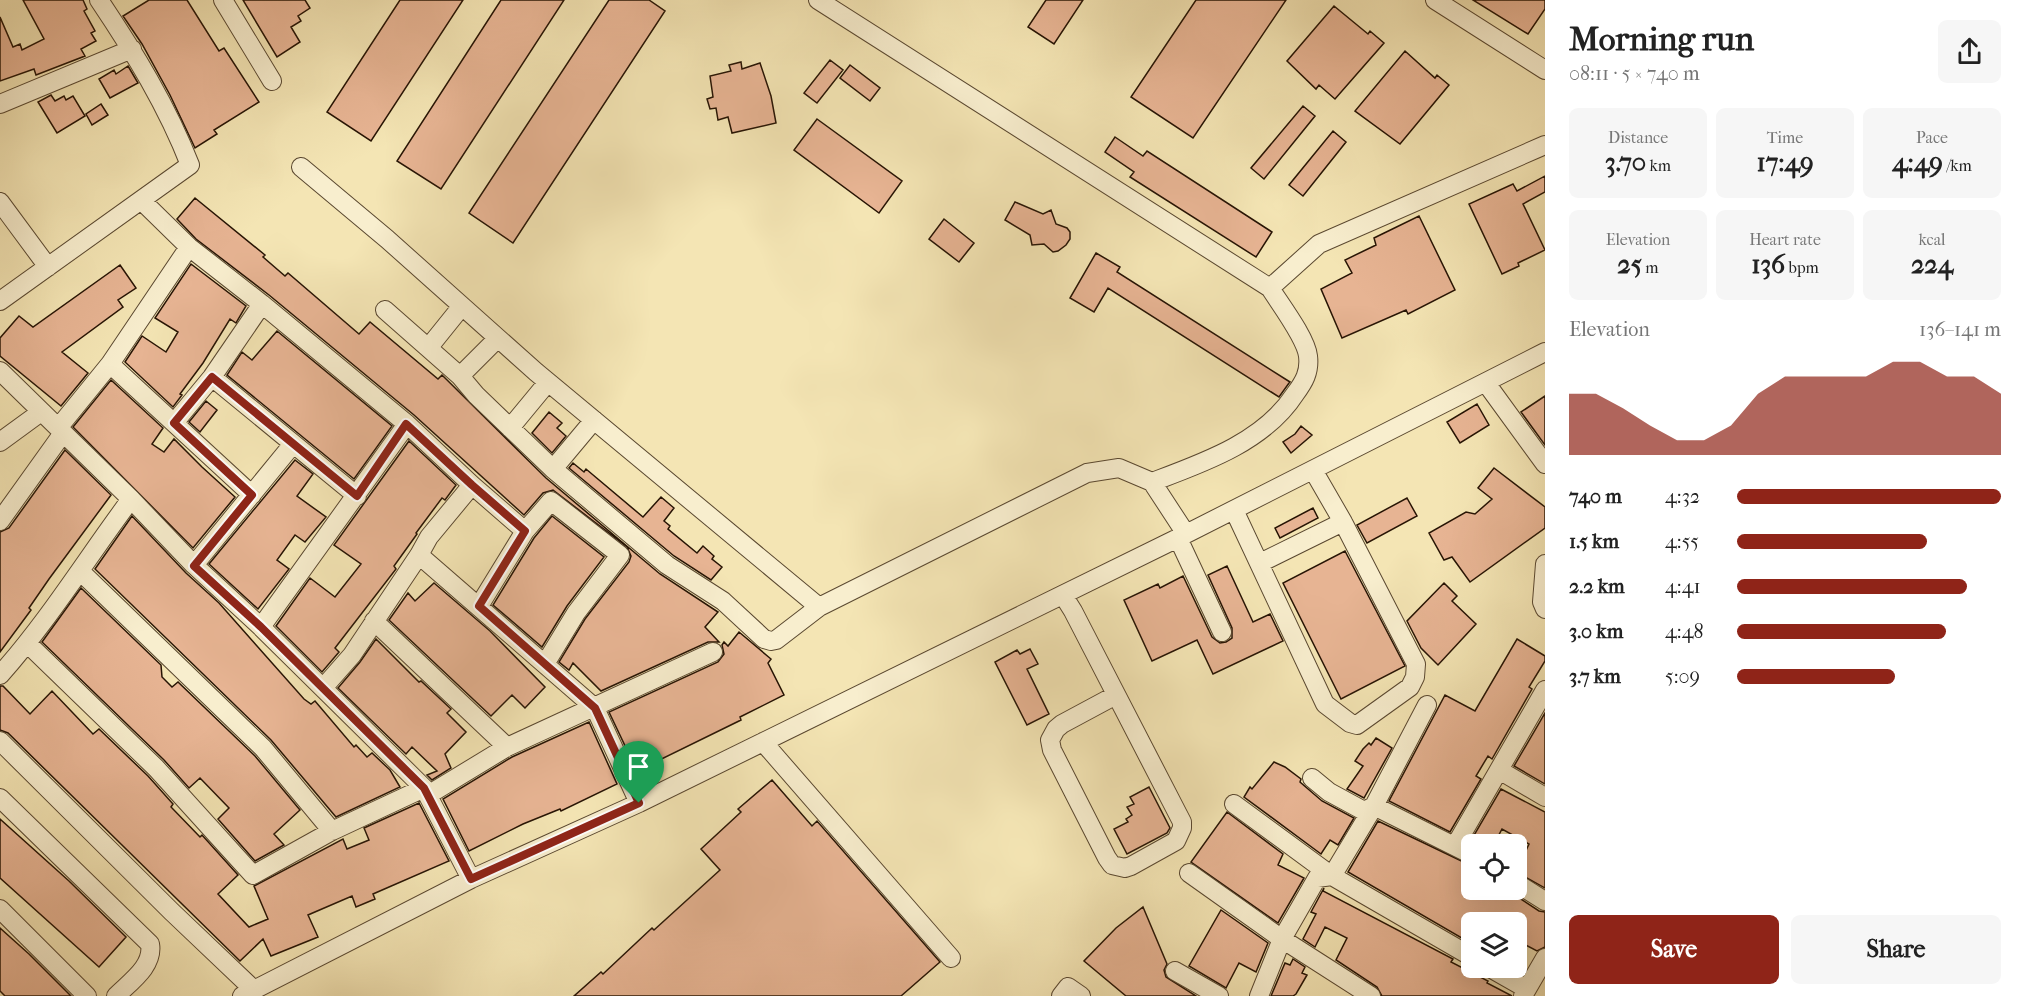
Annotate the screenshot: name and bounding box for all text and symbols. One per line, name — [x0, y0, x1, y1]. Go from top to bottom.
text: Morning run — [1569, 20, 1754, 59]
button: share — [1938, 20, 2001, 83]
text: 08:11 · 5 × 740 m — [1569, 62, 1700, 85]
text: Distance — [1608, 128, 1668, 147]
text: Time — [1767, 128, 1803, 147]
text: Pace — [1916, 128, 1948, 147]
text: 3.70 — [1605, 147, 1646, 178]
text: 17:49 — [1756, 147, 1814, 178]
text: 4:49 — [1892, 147, 1943, 178]
text: km — [1646, 156, 1671, 175]
text: /km — [1943, 156, 1972, 175]
text: Elevation — [1606, 230, 1670, 249]
text: Heart rate — [1749, 230, 1821, 249]
text: kcal — [1919, 230, 1945, 249]
text: 25 — [1617, 249, 1642, 280]
text: 136 — [1751, 249, 1785, 280]
text: 224 — [1911, 249, 1953, 280]
text: m — [1642, 258, 1659, 277]
text: bpm — [1785, 258, 1819, 277]
text: Elevation — [1569, 318, 1650, 341]
text: 136–141 m — [1919, 318, 2001, 341]
text: 740 m — [1569, 485, 1622, 508]
text: 4:32 — [1665, 485, 1700, 508]
text: 1.5 km — [1569, 530, 1619, 553]
text: 4:55 — [1665, 530, 1699, 553]
text: 2.2 km — [1569, 575, 1625, 598]
text: 4:41 — [1665, 575, 1701, 598]
text: 3.0 km — [1569, 620, 1623, 643]
text: 4:48 — [1665, 620, 1704, 643]
text: 3.7 km — [1569, 665, 1621, 688]
text: 5:09 — [1665, 665, 1700, 688]
pin — [613, 741, 664, 803]
icon: arrive — [622, 750, 655, 783]
map controls — [1461, 834, 1527, 978]
button: locate — [1461, 834, 1527, 900]
button: layers — [1461, 912, 1527, 978]
button: Save — [1569, 915, 1779, 984]
button: Share — [1791, 915, 2001, 984]

